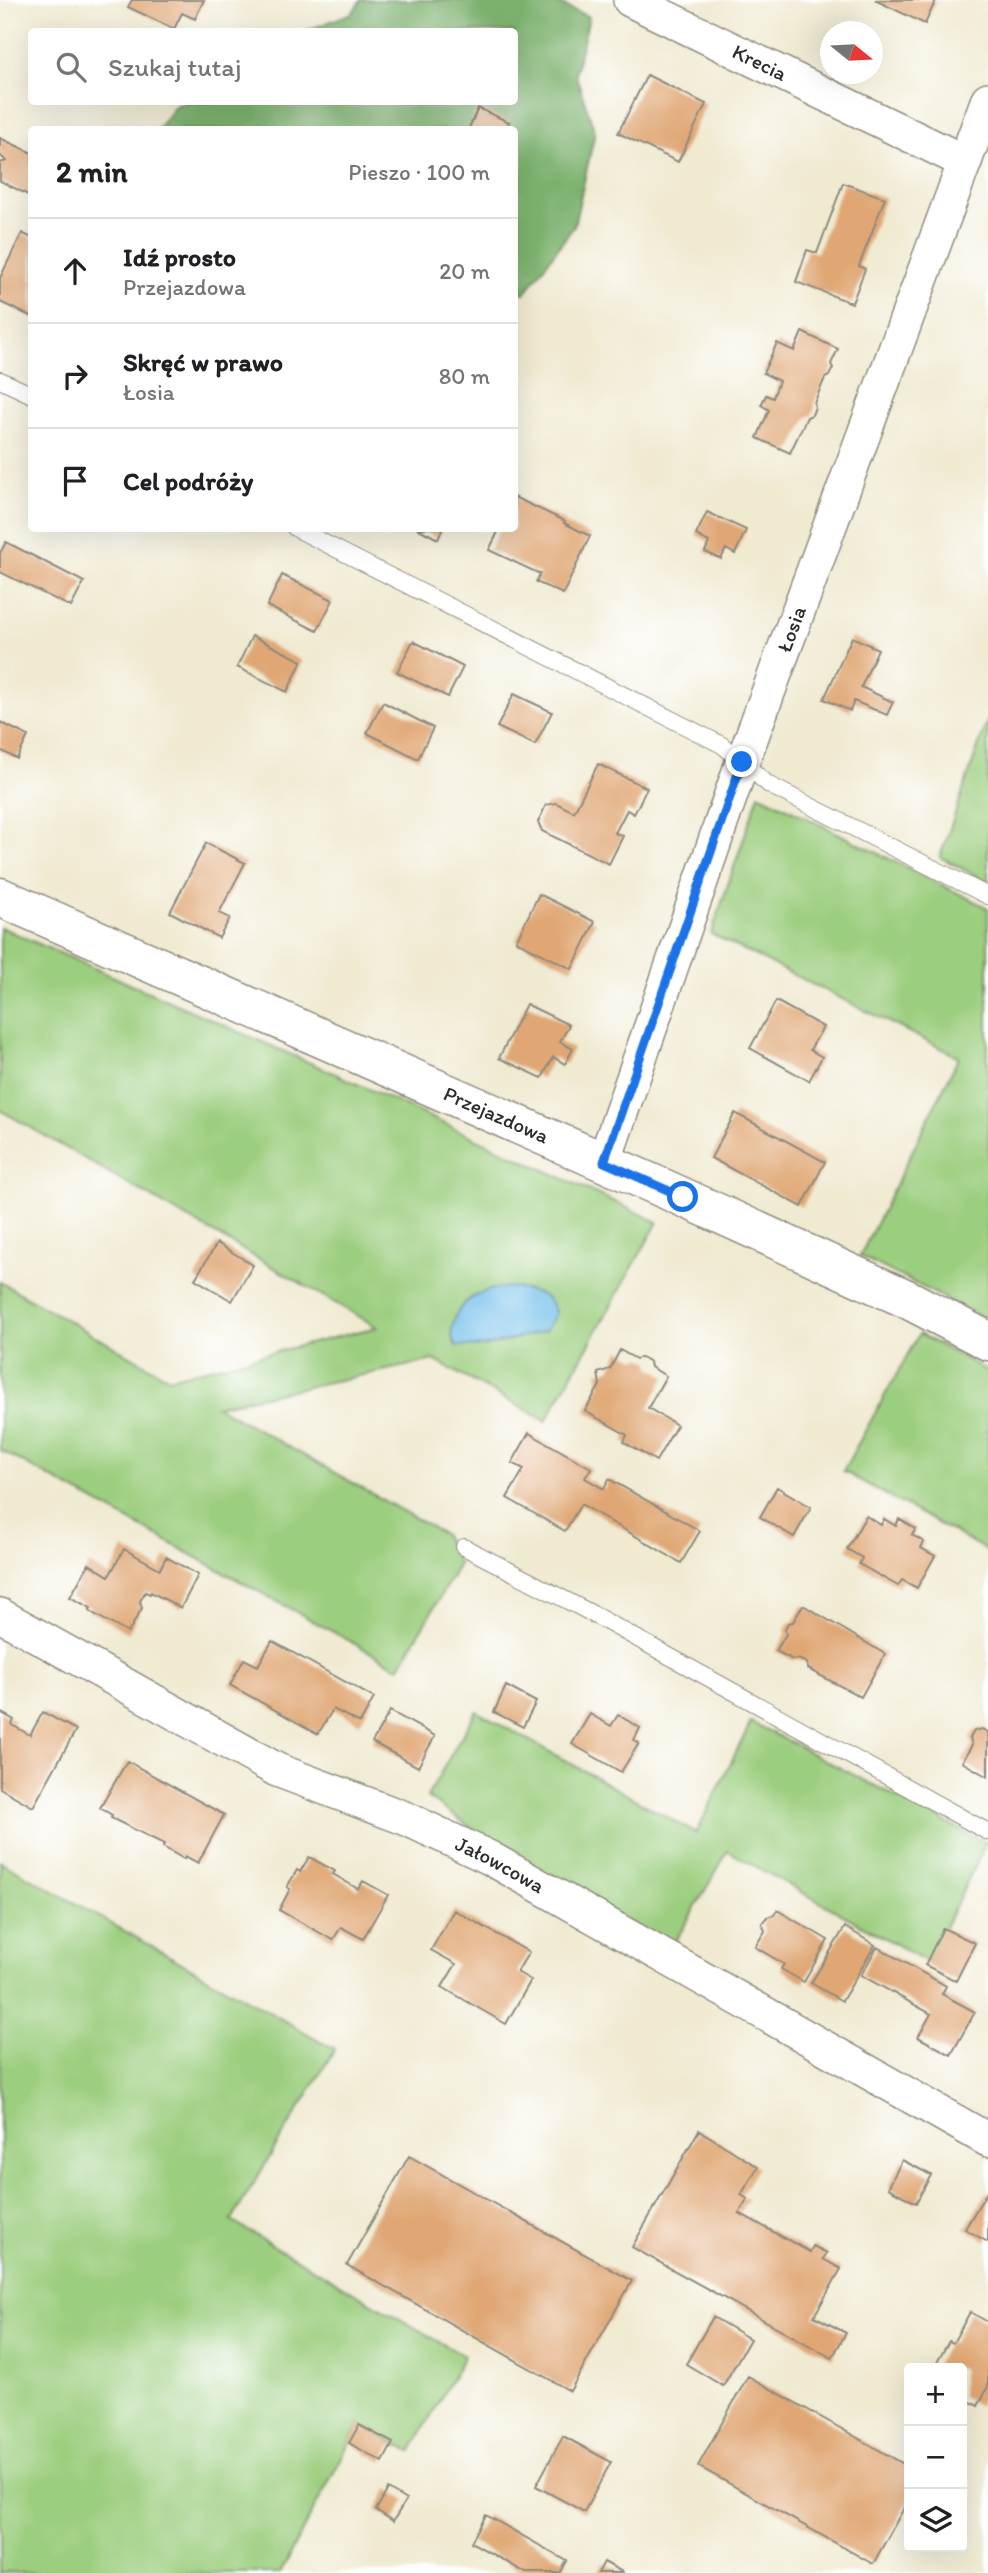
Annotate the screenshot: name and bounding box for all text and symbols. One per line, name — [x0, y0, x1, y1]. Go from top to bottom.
north arrow — [820, 21, 883, 84]
search box — [28, 28, 518, 105]
street label: Krecia — [729, 38, 791, 86]
icon: search — [52, 48, 90, 86]
text: Szukaj tutaj — [108, 51, 241, 83]
text: 2 min — [56, 153, 127, 190]
text: Pieszo · 100 m — [348, 158, 490, 186]
text: Idź prosto — [123, 241, 236, 273]
icon: ahead — [56, 252, 94, 290]
text: 20 m — [439, 257, 490, 285]
text: Przejazdowa — [123, 273, 246, 301]
text: Skręć w prawo — [123, 346, 283, 378]
icon: right — [56, 357, 94, 395]
text: 80 m — [439, 362, 490, 390]
text: Łosia — [123, 378, 175, 406]
icon: arrive — [56, 462, 94, 500]
text: Cel podróży — [123, 465, 253, 497]
street label: Łosia — [771, 602, 811, 655]
route end — [726, 746, 757, 777]
street label: Przejazdowa — [440, 1080, 553, 1149]
route start — [667, 1181, 698, 1212]
street label: Jałowcowa — [452, 1831, 549, 1898]
map controls — [904, 2363, 967, 2552]
button: + — [904, 2363, 967, 2426]
button: − — [904, 2426, 967, 2489]
button: layers — [904, 2489, 967, 2552]

